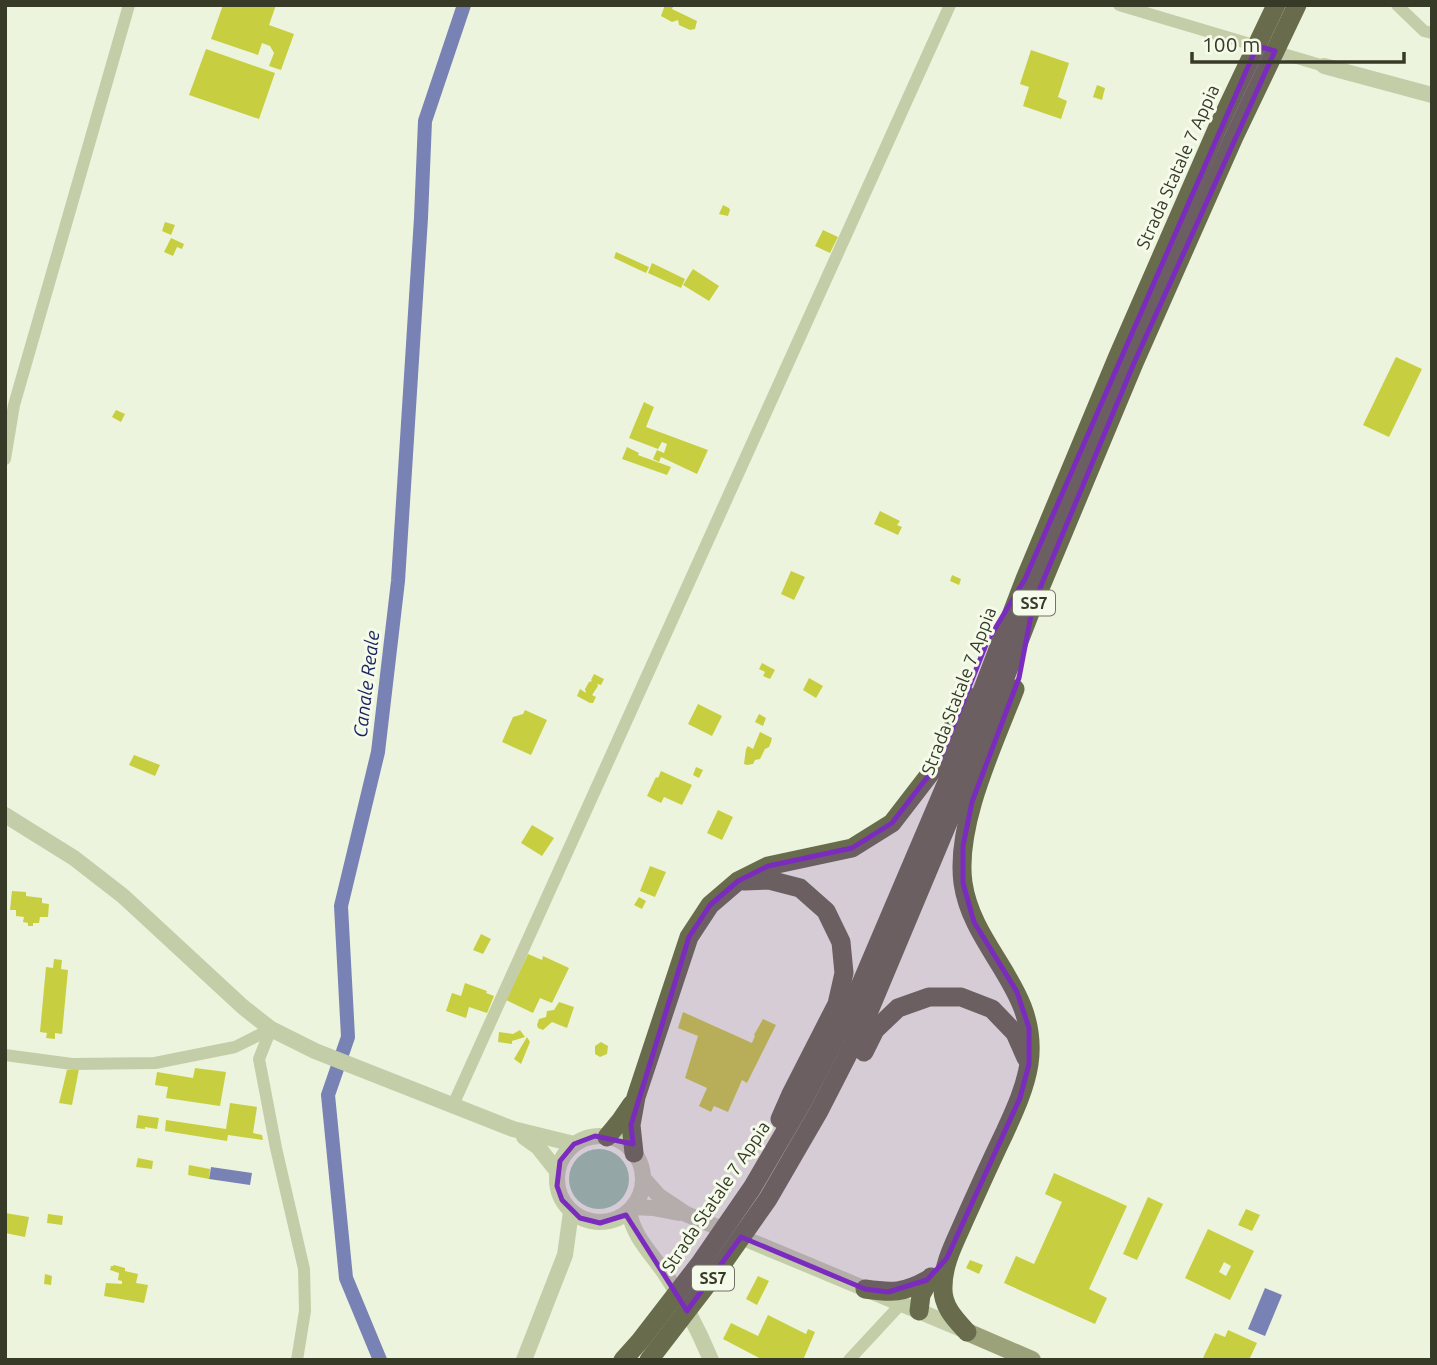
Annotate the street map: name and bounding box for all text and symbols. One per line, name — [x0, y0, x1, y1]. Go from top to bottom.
scale bar — [1192, 21, 1404, 65]
text: 100 m — [1202, 32, 1260, 56]
street label: Strada Statale 7 Appia — [1132, 81, 1222, 252]
road number: SS7 — [1013, 590, 1055, 616]
street label: Strada Statale 7 Appia — [917, 604, 999, 777]
water label: Canale Reale — [349, 629, 384, 739]
street label: Strada Statale 7 Appia — [657, 1117, 773, 1276]
road number: SS7 — [692, 1266, 734, 1290]

